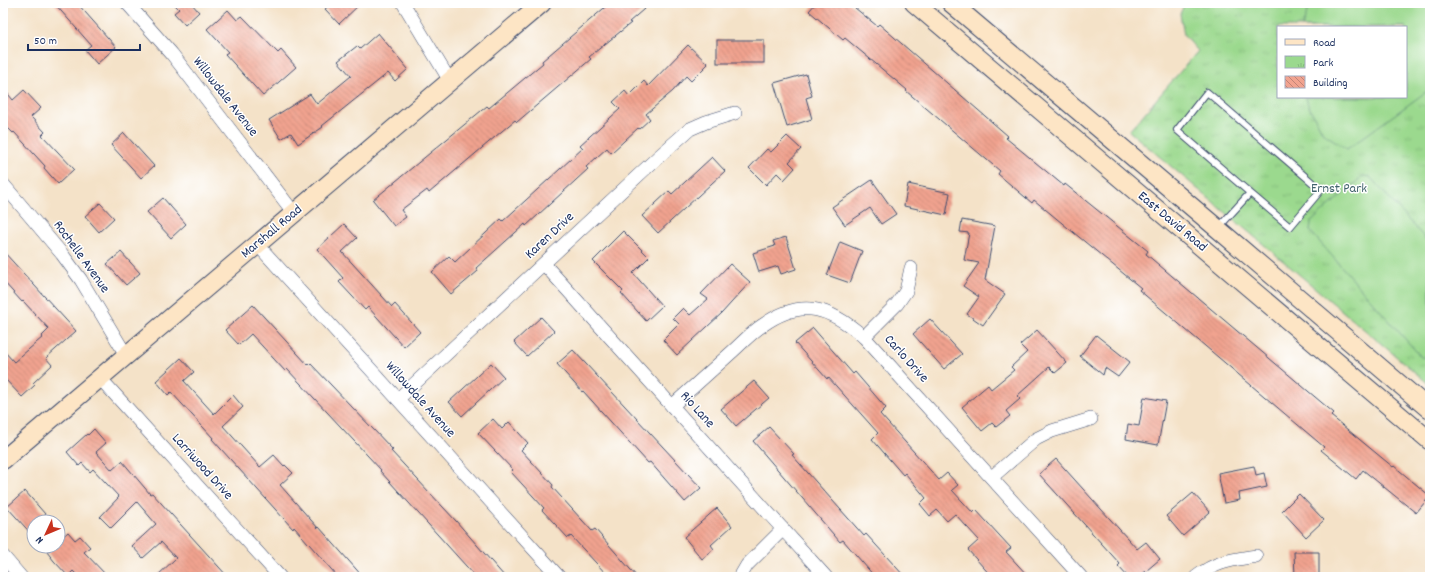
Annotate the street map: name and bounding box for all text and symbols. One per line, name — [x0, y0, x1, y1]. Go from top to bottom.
scale bar — [28, 26, 140, 52]
legend — [1277, 26, 1407, 98]
text: 50 m — [34, 33, 57, 50]
text: Road — [1313, 35, 1335, 52]
street label: Willowdale Avenue — [187, 53, 263, 141]
text: Park — [1313, 55, 1334, 72]
text: Building — [1313, 75, 1348, 92]
park label: Ernst Park — [1311, 179, 1367, 199]
street label: East David Road — [1133, 187, 1211, 257]
street label: Marshall Road — [237, 200, 307, 264]
street label: Karen Drive — [521, 208, 579, 264]
street label: Rochelle Avenue — [48, 216, 114, 298]
street label: Carlo Drive — [879, 331, 933, 387]
street label: Willowdale Avenue — [380, 357, 460, 443]
street label: Rio Lane — [675, 387, 719, 433]
street label: Larriwood Drive — [167, 429, 237, 505]
north arrow — [26, 514, 66, 554]
text: N — [32, 532, 48, 547]

